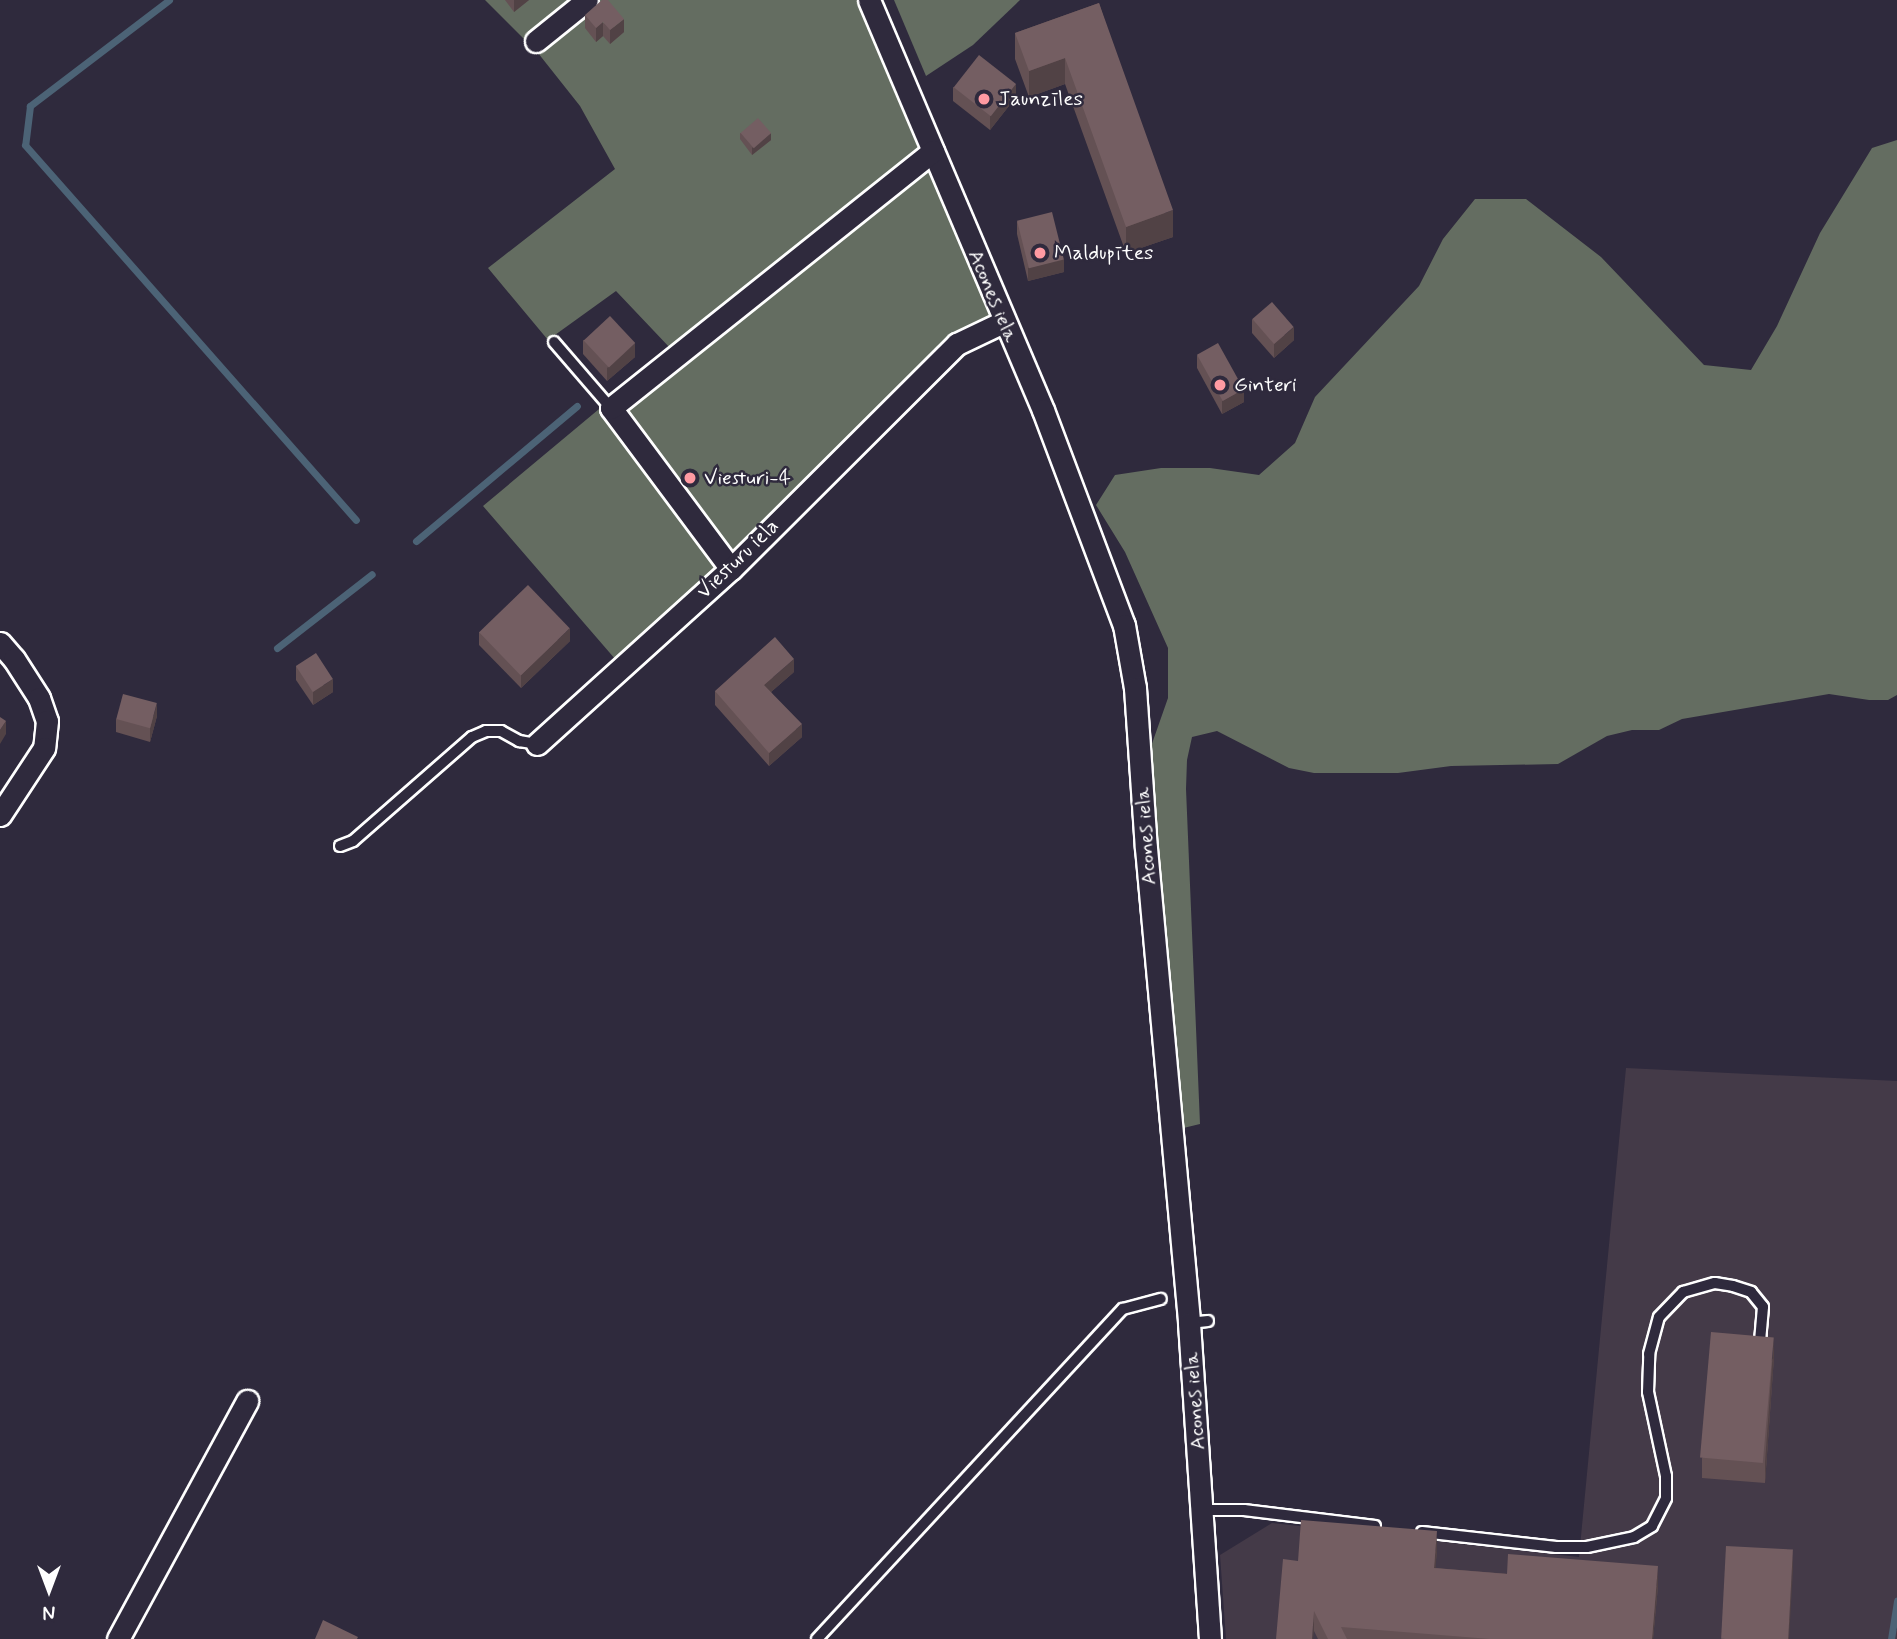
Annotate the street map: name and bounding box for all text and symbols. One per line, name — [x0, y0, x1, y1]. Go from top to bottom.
place label: Jaunzīles — [998, 86, 1083, 112]
marker: Jaunzīles — [976, 91, 992, 107]
place label: Maldupītes — [1054, 240, 1153, 266]
marker: Maldupītes — [1032, 245, 1048, 261]
street label: Acones iela — [962, 246, 1024, 346]
place label: Ginteri — [1234, 372, 1297, 398]
marker: Ginteri — [1212, 377, 1228, 393]
place label: Viesturi-4 — [704, 465, 791, 491]
marker: Viesturi-4 — [682, 470, 698, 486]
street label: Viesturu iela — [691, 513, 785, 605]
street label: Acones iela — [1130, 786, 1162, 886]
street label: Acones iela — [1179, 1351, 1211, 1451]
north arrow — [14, 1555, 84, 1625]
text: N — [43, 1599, 55, 1624]

